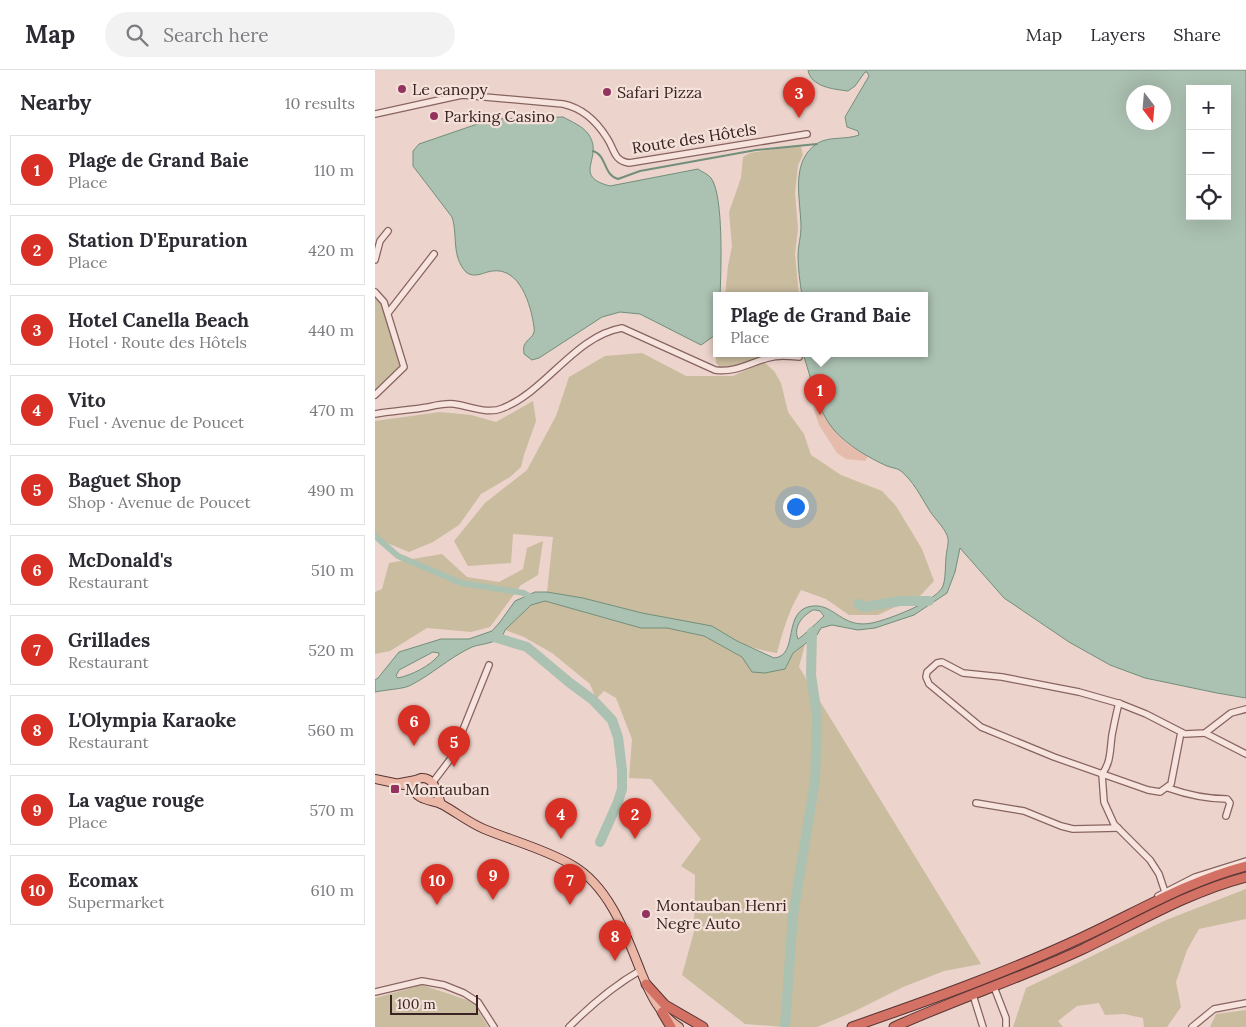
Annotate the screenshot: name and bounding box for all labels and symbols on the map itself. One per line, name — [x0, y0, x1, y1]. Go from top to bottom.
pin: 3 — [783, 77, 815, 118]
place label: Le canopy — [412, 79, 488, 99]
place label: Safari Pizza — [617, 82, 702, 102]
marker: Le canopy — [396, 83, 408, 95]
north arrow — [1126, 85, 1171, 130]
marker: Safari Pizza — [601, 86, 613, 98]
place label: Parking Casino — [444, 106, 555, 126]
marker: Parking Casino — [428, 110, 440, 122]
street label: Route des Hôtels — [630, 118, 758, 158]
pin: 1 — [804, 374, 836, 415]
your location — [783, 494, 809, 520]
pin: 6 — [398, 705, 430, 746]
pin: 5 — [438, 726, 470, 767]
place label: Montauban — [405, 779, 490, 799]
marker: Montauban — [389, 783, 401, 795]
pin: 4 — [545, 798, 577, 839]
pin: 2 — [619, 798, 651, 839]
pin: 9 — [477, 859, 509, 900]
pin: 10 — [421, 864, 453, 905]
pin: 7 — [554, 864, 586, 905]
place label: Montauban Henri Negre Auto — [656, 895, 787, 933]
marker: Montauban Henri Negre Auto — [640, 908, 652, 920]
pin: 8 — [599, 920, 631, 961]
scale bar — [390, 992, 477, 1015]

